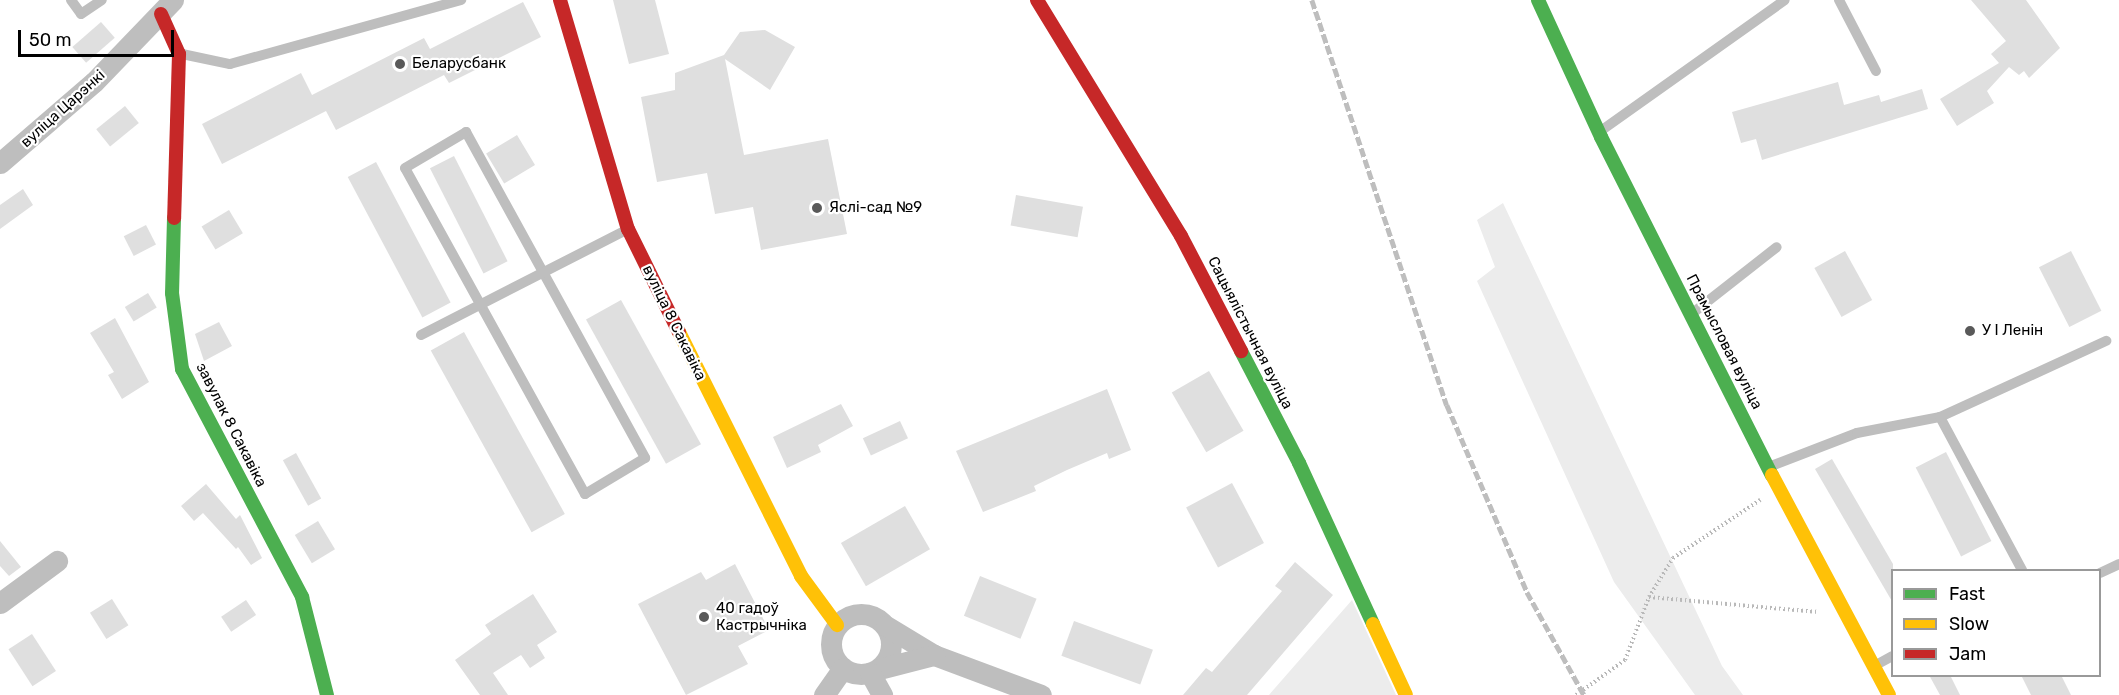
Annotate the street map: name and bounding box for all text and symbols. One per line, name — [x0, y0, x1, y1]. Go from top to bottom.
scale bar — [21, 18, 177, 56]
text: 50 m — [29, 29, 72, 51]
place label: Беларусбанк — [412, 55, 506, 73]
marker: Беларусбанк — [393, 57, 407, 71]
street label: вуліца Царэнкі — [17, 66, 109, 152]
place label: Яслі-сад №9 — [829, 199, 922, 217]
marker: Яслі-сад №9 — [810, 201, 824, 215]
street label: Сацыялістычная вуліца — [1204, 254, 1296, 412]
street label: вуліца 8 Сакавіка — [638, 262, 710, 384]
street label: Прамысловая вуліца — [1682, 272, 1766, 412]
place label: У І Ленін — [1982, 322, 2043, 340]
marker: У І Ленін — [1963, 324, 1977, 338]
street label: завулак 8 Сакавіка — [192, 360, 270, 490]
legend — [1891, 569, 2101, 677]
text: Fast — [1949, 583, 1985, 605]
place label: 40 гадоў Кастрычніка — [716, 599, 807, 634]
marker: 40 гадоў Кастрычніка — [697, 610, 711, 624]
text: Slow — [1949, 613, 1989, 635]
text: Jam — [1949, 643, 1986, 665]

